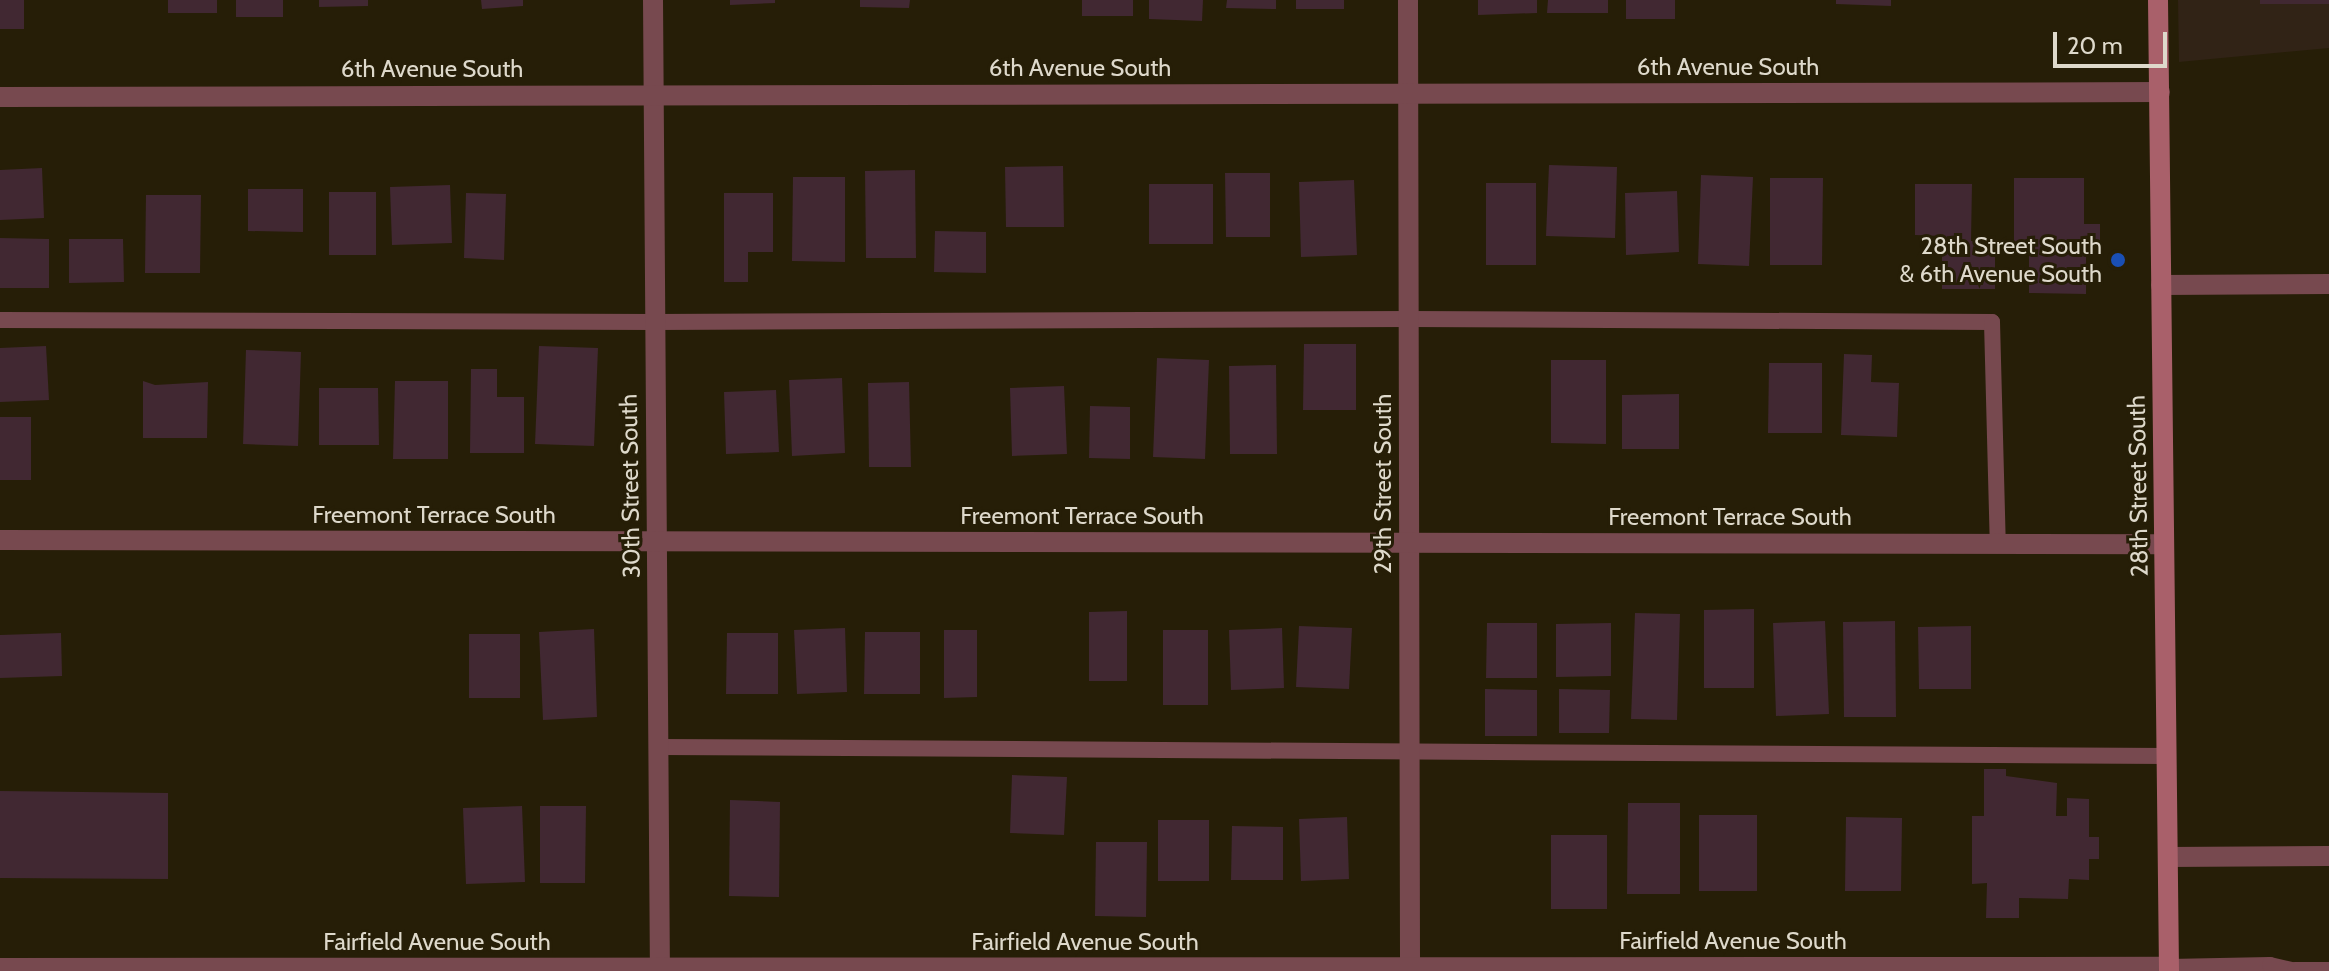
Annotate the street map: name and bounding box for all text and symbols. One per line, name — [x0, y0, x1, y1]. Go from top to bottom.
scale bar — [2057, 16, 2171, 66]
text: 20 m — [2067, 31, 2123, 60]
street label: 6th Avenue South — [1637, 53, 1819, 81]
street label: 6th Avenue South — [989, 54, 1171, 82]
street label: 6th Avenue South — [341, 55, 523, 83]
place label: 28th Street South & 6th Avenue South — [1899, 232, 2102, 288]
marker: 28th Street South & 6th Avenue South — [2109, 251, 2127, 269]
street label: 30th Street South — [614, 394, 646, 578]
street label: 29th Street South — [1369, 394, 1397, 574]
street label: 28th Street South — [2122, 395, 2154, 577]
street label: Freemont Terrace South — [312, 501, 556, 529]
street label: Freemont Terrace South — [960, 502, 1204, 530]
street label: Freemont Terrace South — [1608, 503, 1852, 531]
street label: Fairfield Avenue South — [1619, 927, 1847, 955]
street label: Fairfield Avenue South — [323, 928, 551, 956]
street label: Fairfield Avenue South — [971, 928, 1199, 956]

